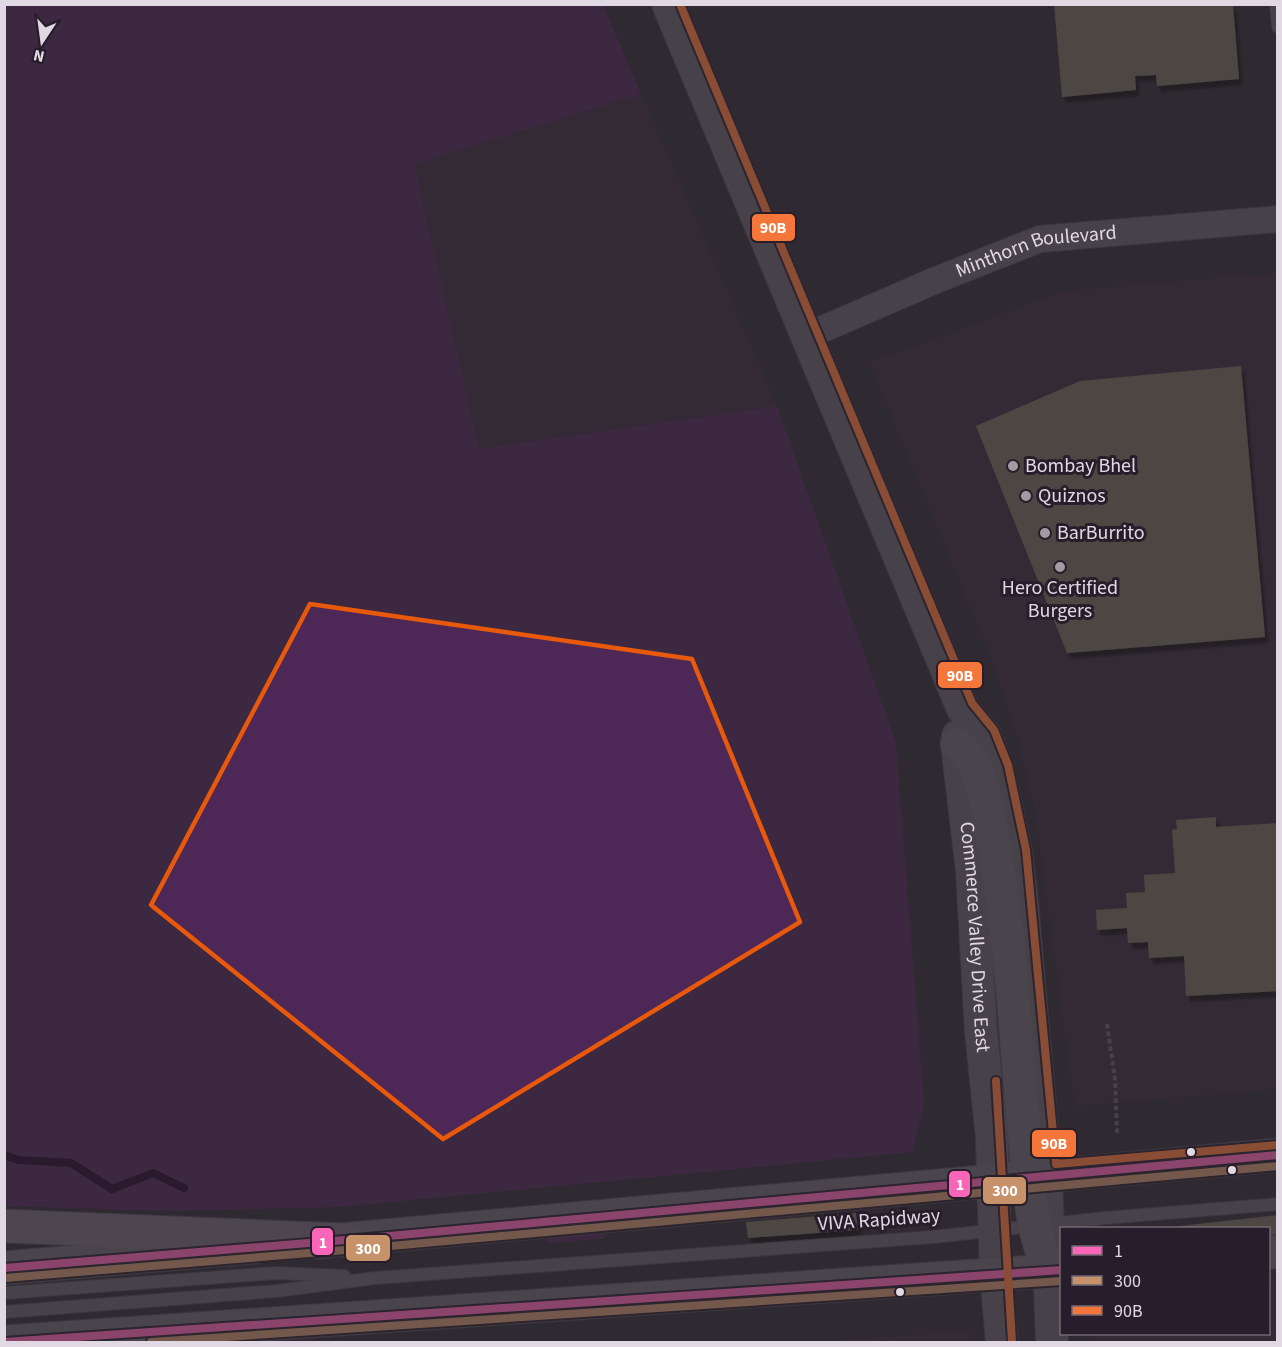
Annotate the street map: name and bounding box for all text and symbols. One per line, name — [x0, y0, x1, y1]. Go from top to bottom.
north arrow — [12, 12, 72, 72]
text: N — [31, 44, 47, 68]
line badge: 90B — [751, 213, 796, 242]
text: 90B — [760, 217, 787, 239]
street label: Minthorn Boulevard — [952, 219, 1118, 285]
place label: Bombay Bhel — [1025, 452, 1136, 480]
marker: Bombay Bhel — [1006, 459, 1020, 473]
place label: Quiznos — [1038, 482, 1106, 510]
marker: Quiznos — [1019, 489, 1033, 503]
place label: BarBurrito — [1057, 519, 1145, 547]
marker: BarBurrito — [1038, 526, 1052, 540]
marker: Hero Certified Burgers — [1053, 560, 1067, 574]
place label: Hero Certified Burgers — [1002, 574, 1118, 625]
line badge: 90B — [937, 661, 983, 689]
text: 90B — [947, 665, 974, 687]
street label: Commerce Valley Drive East — [952, 820, 997, 1054]
line badge: 90B — [1031, 1129, 1077, 1158]
text: 90B — [1041, 1133, 1068, 1155]
unlabelled marker — [1185, 1146, 1197, 1158]
unlabelled marker — [1226, 1164, 1238, 1176]
line badge: 1 — [948, 1170, 971, 1198]
text: 1 — [956, 1174, 964, 1196]
line badge: 300 — [982, 1176, 1027, 1205]
text: 300 — [992, 1180, 1018, 1202]
street label: VIVA Rapidway — [817, 1202, 942, 1238]
line badge: 1 — [311, 1227, 334, 1256]
legend — [1060, 1227, 1270, 1335]
text: 1 — [319, 1232, 327, 1254]
line badge: 300 — [345, 1234, 391, 1262]
text: 300 — [355, 1238, 381, 1260]
text: 1 — [1114, 1239, 1123, 1264]
text: 300 — [1114, 1269, 1141, 1294]
unlabelled marker — [894, 1286, 906, 1298]
text: 90B — [1114, 1299, 1142, 1324]

